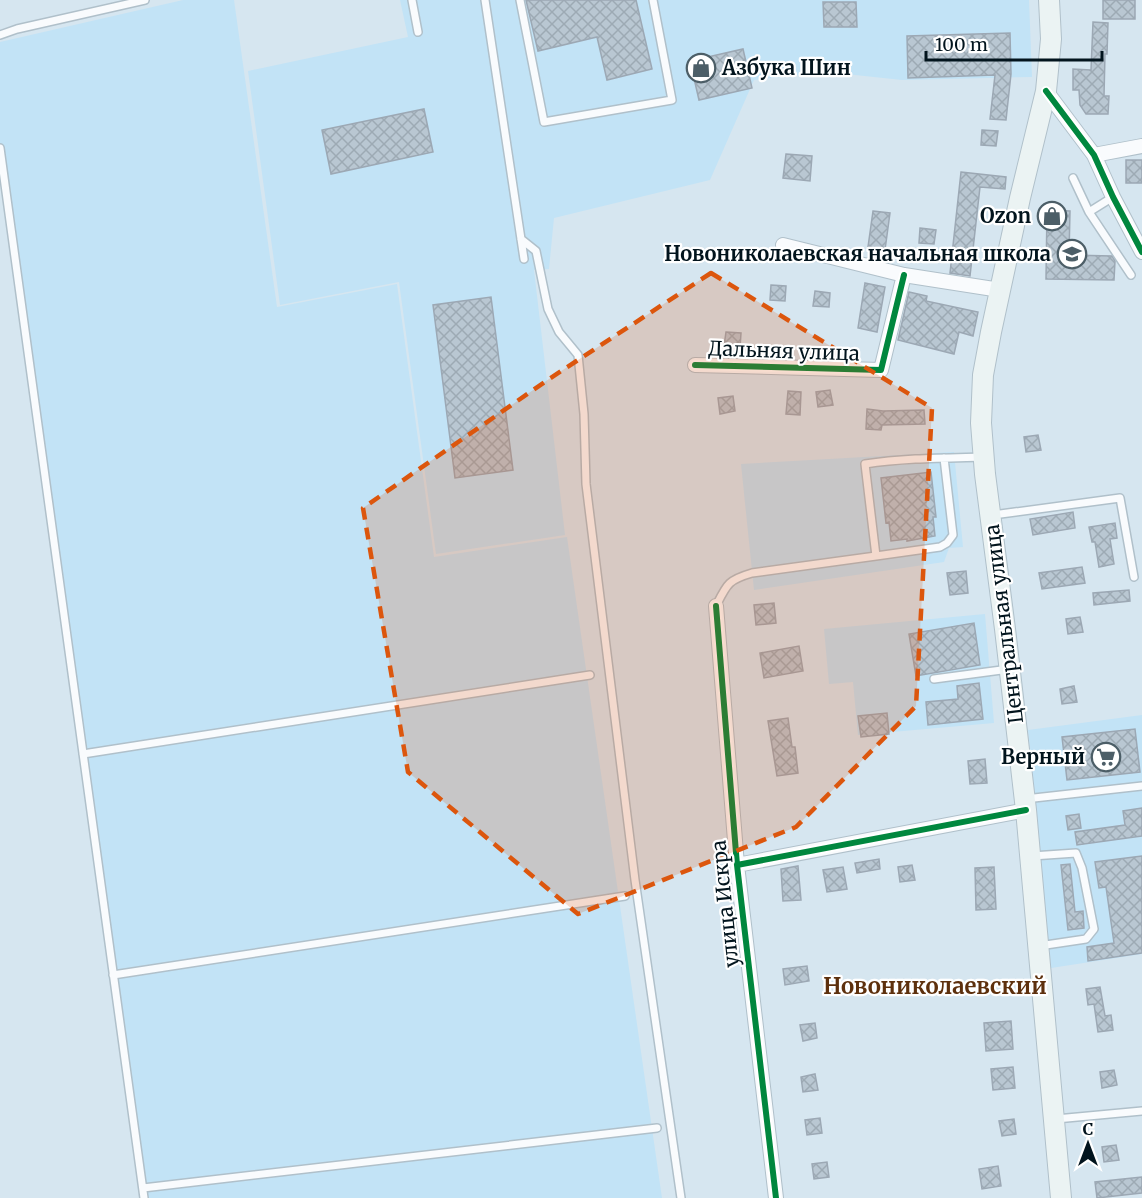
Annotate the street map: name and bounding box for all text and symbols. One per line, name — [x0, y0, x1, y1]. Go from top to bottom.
scale bar — [926, 24, 1102, 62]
text: 100 m — [935, 33, 988, 56]
shop icon: Азбука Шин — [685, 52, 717, 84]
place label: Азбука Шин — [721, 55, 851, 80]
shop icon: Ozon — [1036, 200, 1068, 232]
place label: Ozon — [980, 203, 1031, 228]
school or university icon: Новониколаевская начальная школа — [1056, 238, 1088, 270]
place label: Новониколаевская начальная школа — [664, 241, 1051, 266]
street label: Дальняя улица — [708, 335, 860, 366]
street label: Центральная улица — [979, 523, 1028, 725]
supermarket icon: Верный — [1090, 741, 1122, 773]
place label: Верный — [1001, 744, 1085, 769]
street label: улица Искра — [705, 839, 744, 969]
district label: Новониколаевский — [823, 972, 1047, 1000]
north arrow — [1058, 1114, 1118, 1174]
text: С — [1083, 1119, 1093, 1139]

